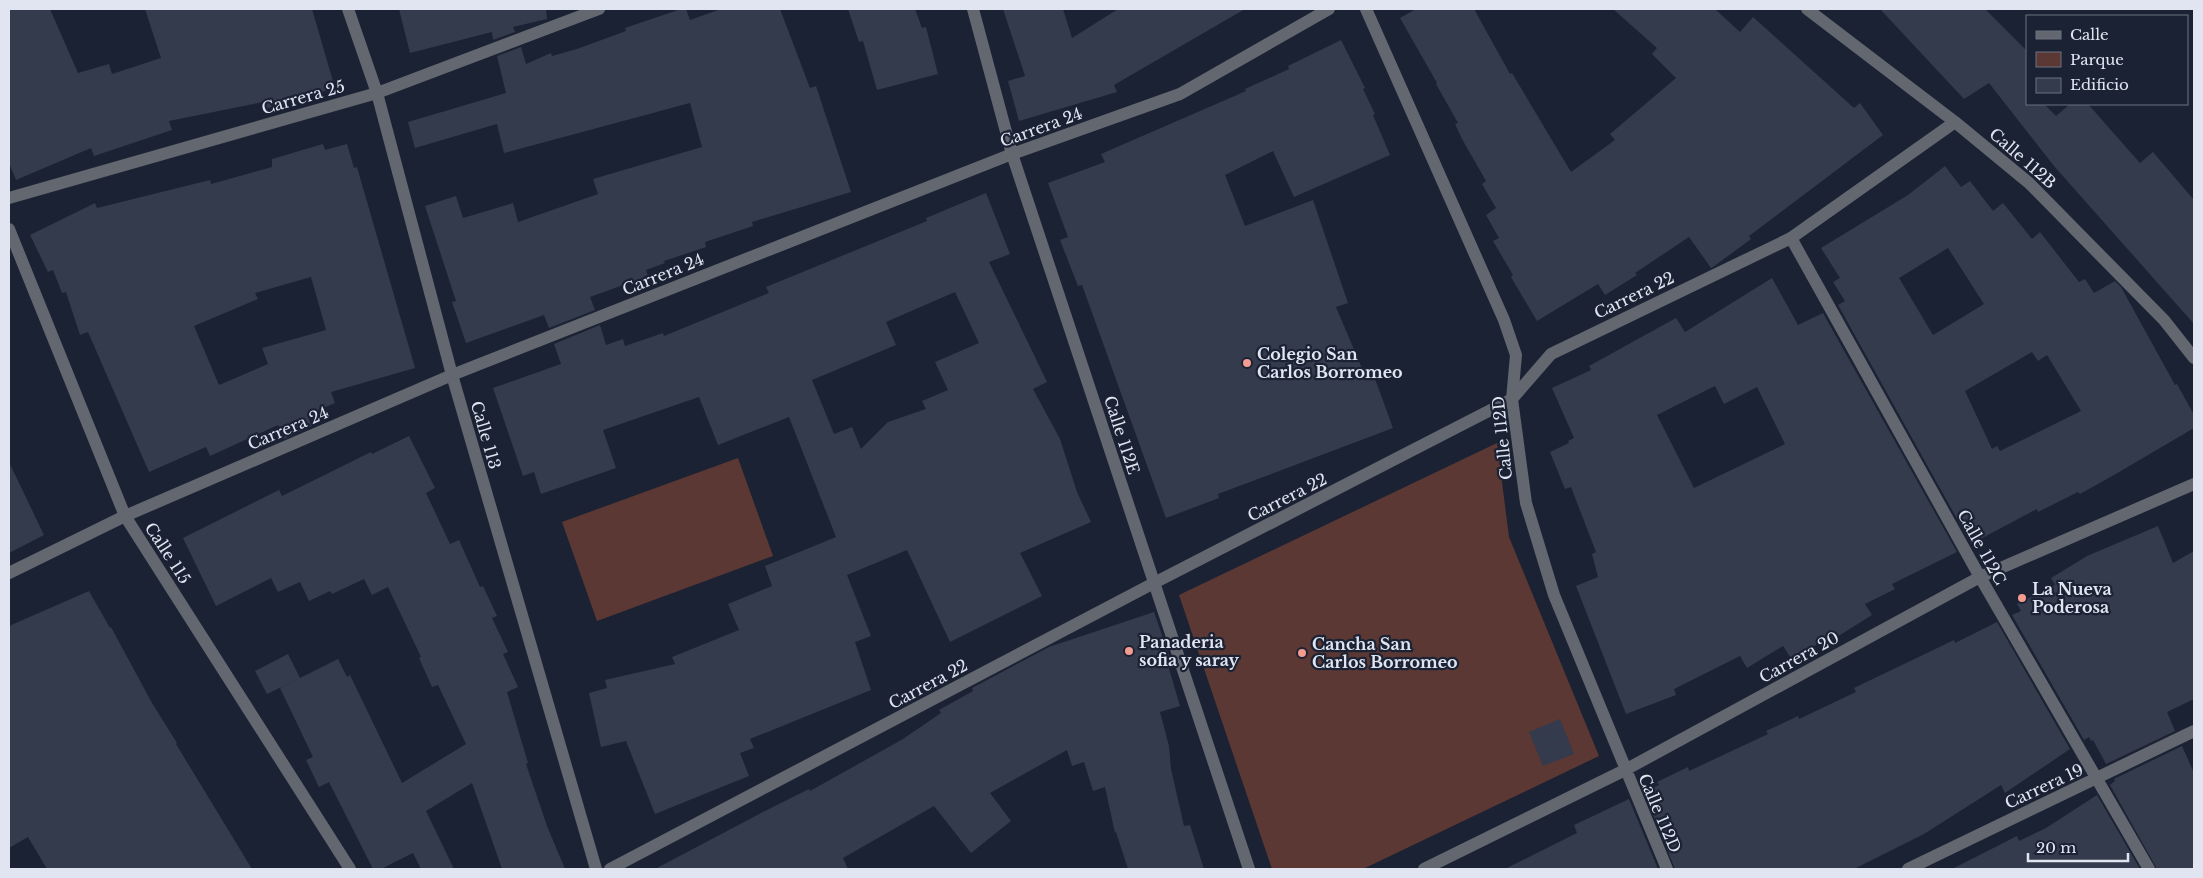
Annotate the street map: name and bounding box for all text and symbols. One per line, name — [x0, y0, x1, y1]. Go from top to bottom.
legend — [2026, 15, 2188, 105]
text: Calle — [2070, 25, 2109, 44]
text: Parque — [2070, 50, 2124, 69]
text: Edificio — [2070, 75, 2129, 94]
street label: Carrera 25 — [259, 76, 347, 118]
street label: Carrera 24 — [997, 103, 1085, 151]
street label: Calle 112B — [1985, 123, 2061, 193]
street label: Carrera 24 — [619, 249, 707, 299]
street label: Carrera 22 — [1591, 267, 1677, 323]
place label: Colegio San Carlos Borromeo — [1257, 344, 1403, 382]
marker: Colegio San Carlos Borromeo — [1241, 357, 1253, 369]
street label: Calle 112E — [1100, 393, 1144, 477]
street label: Calle 112D — [1488, 395, 1516, 481]
street label: Calle 113 — [467, 399, 505, 471]
street label: Carrera 24 — [244, 402, 332, 454]
street label: Carrera 22 — [1244, 468, 1330, 526]
street label: Calle 112C — [1953, 506, 2011, 588]
street label: Calle 115 — [141, 519, 195, 587]
place label: La Nueva Poderosa — [2032, 579, 2112, 617]
marker: La Nueva Poderosa — [2016, 592, 2028, 604]
street label: Carrera 20 — [1756, 627, 1842, 687]
place label: Panaderia sofia y saray — [1139, 632, 1240, 670]
place label: Cancha San Carlos Borromeo — [1312, 634, 1458, 672]
marker: Panaderia sofia y saray — [1123, 645, 1135, 657]
marker: Cancha San Carlos Borromeo — [1296, 647, 1308, 659]
street label: Carrera 22 — [885, 655, 971, 713]
street label: Carrera 19 — [2002, 759, 2086, 813]
street label: Calle 112D — [1634, 770, 1686, 856]
scale bar — [2028, 830, 2128, 862]
text: 20 m — [2036, 838, 2076, 857]

